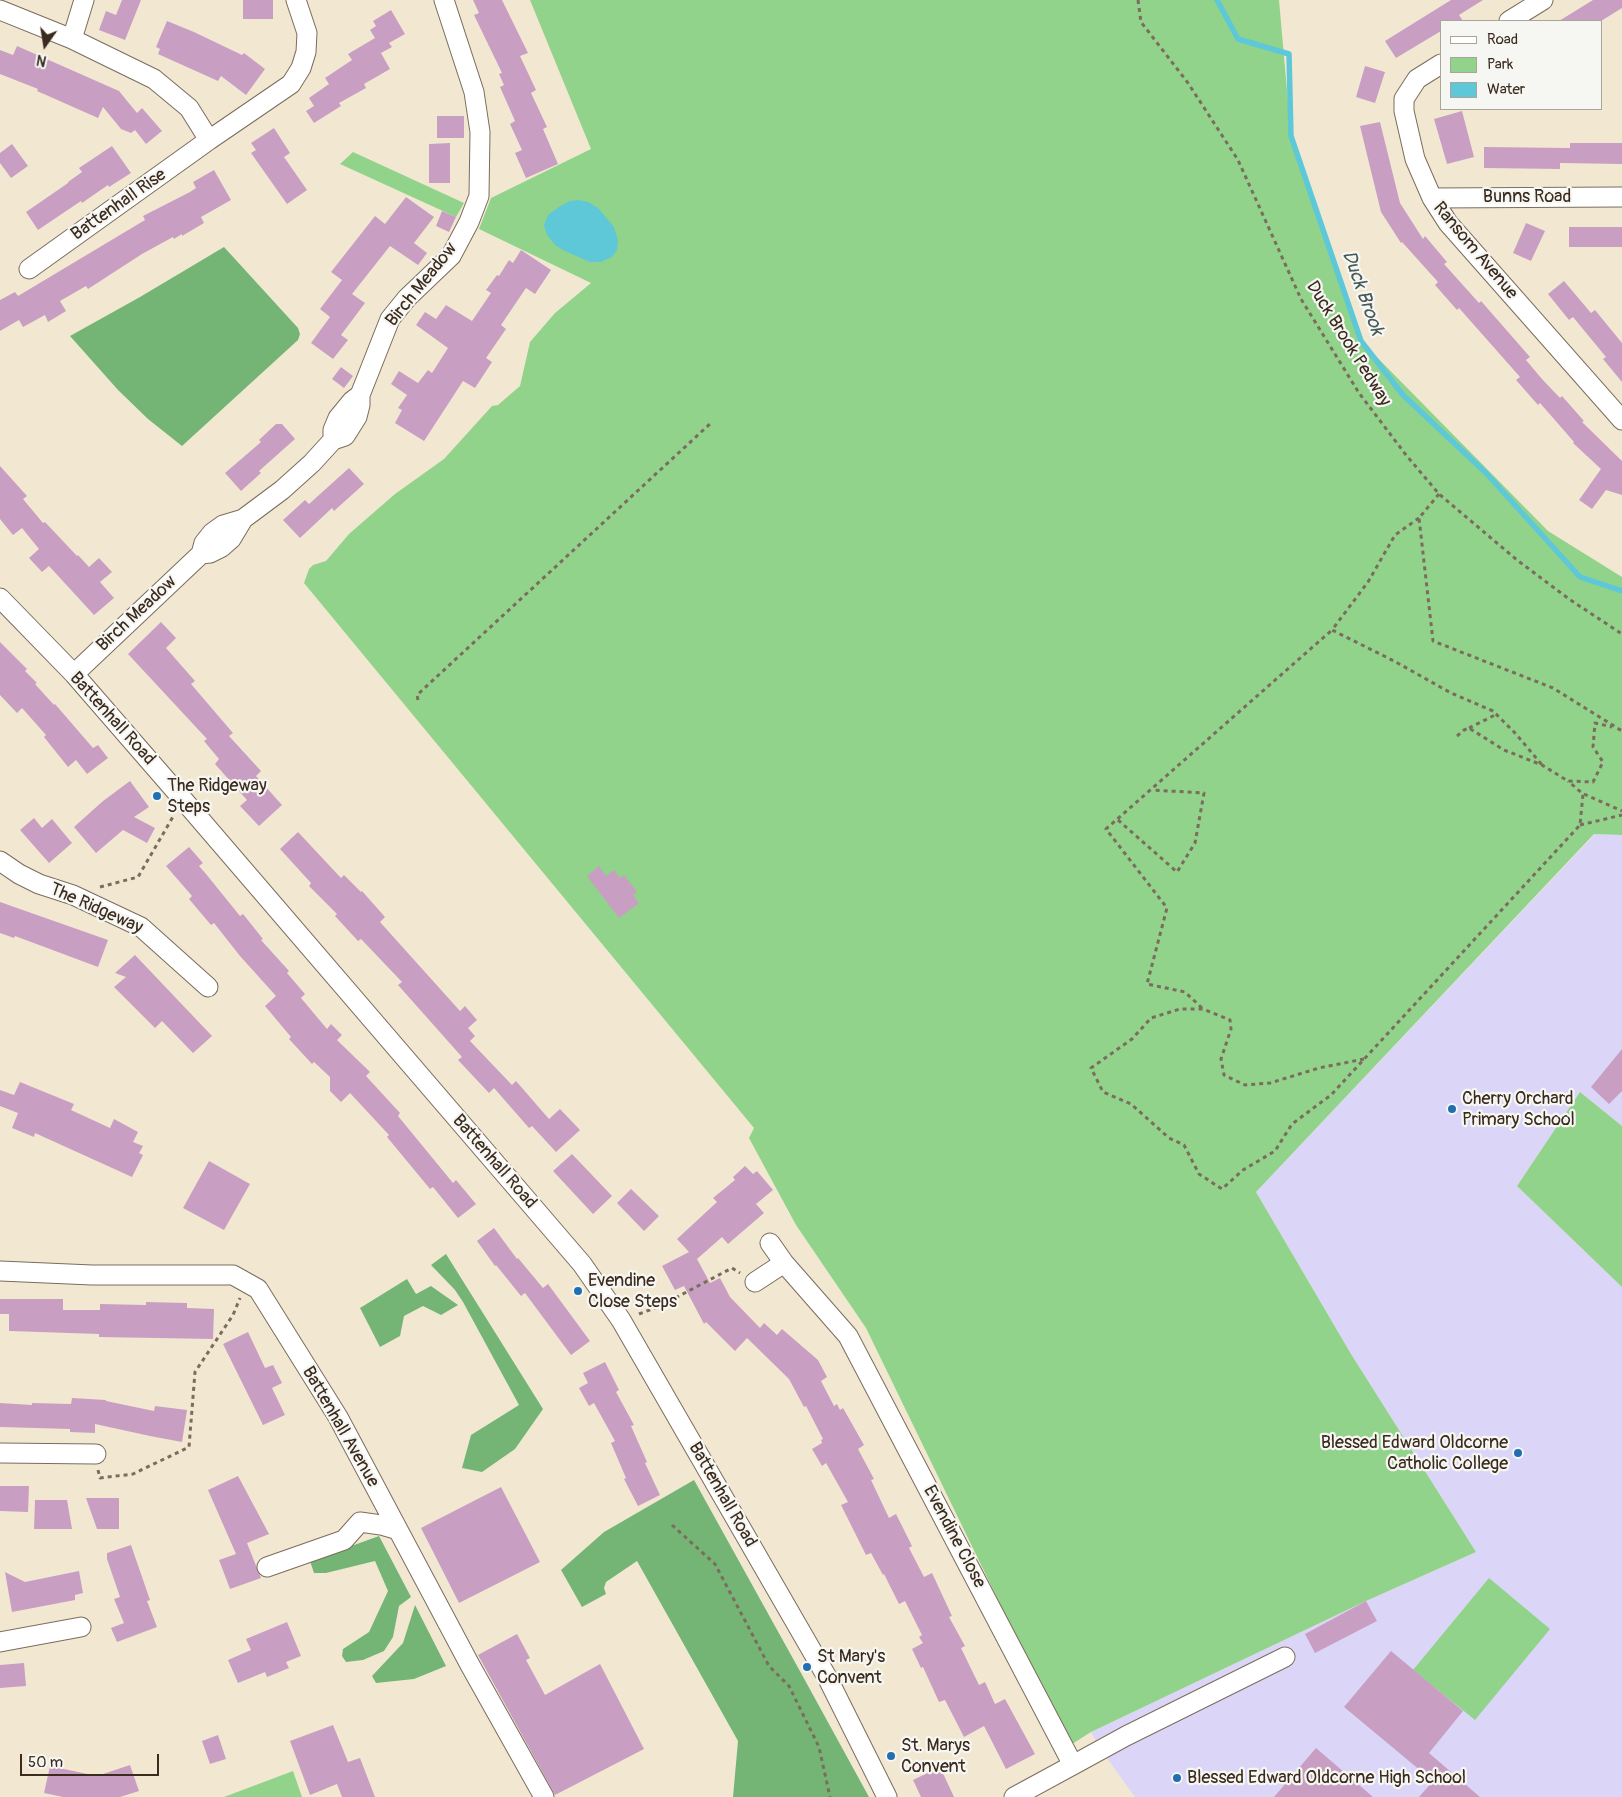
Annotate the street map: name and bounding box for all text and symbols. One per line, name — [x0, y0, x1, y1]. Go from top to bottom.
north arrow — [20, 20, 70, 70]
legend — [1440, 20, 1602, 110]
text: Road — [1487, 30, 1518, 49]
text: N — [35, 51, 48, 69]
text: Park — [1487, 55, 1513, 74]
text: Water — [1487, 80, 1525, 99]
street label: Battenhall Rise — [67, 164, 171, 246]
street label: Bunns Road — [1483, 186, 1571, 208]
street label: Ransom Avenue — [1428, 198, 1522, 304]
street label: Birch Meadow — [382, 239, 462, 331]
water label: Duck Brook — [1336, 248, 1388, 338]
street label: Duck Brook Pedway — [1301, 277, 1395, 411]
street label: Birch Meadow — [92, 571, 182, 657]
street label: Battenhall Road — [65, 668, 159, 770]
place label: The Ridgeway Steps — [167, 775, 267, 818]
marker: The Ridgeway Steps — [151, 790, 163, 802]
street label: The Ridgeway — [46, 879, 146, 939]
place label: Cherry Orchard Primary School — [1462, 1088, 1575, 1130]
marker: Cherry Orchard Primary School — [1446, 1103, 1458, 1115]
street label: Battenhall Road — [447, 1110, 541, 1214]
place label: Evendine Close Steps — [588, 1270, 677, 1312]
marker: Evendine Close Steps — [572, 1285, 584, 1297]
street label: Battenhall Avenue — [297, 1363, 383, 1491]
place label: Blessed Edward Oldcorne Catholic College — [1321, 1432, 1508, 1475]
street label: Battenhall Road — [683, 1439, 761, 1551]
marker: Blessed Edward Oldcorne Catholic College — [1512, 1447, 1524, 1459]
street label: Evendine Close — [918, 1482, 990, 1592]
place label: St Mary's Convent — [817, 1646, 885, 1688]
marker: St Mary's Convent — [801, 1661, 813, 1673]
place label: St. Marys Convent — [901, 1735, 970, 1778]
scale bar — [22, 1744, 161, 1776]
marker: St. Marys Convent — [885, 1750, 897, 1762]
text: 50 m — [28, 1753, 63, 1772]
place label: Blessed Edward Oldcorne High School — [1187, 1767, 1466, 1789]
marker: Blessed Edward Oldcorne High School — [1171, 1772, 1183, 1784]

